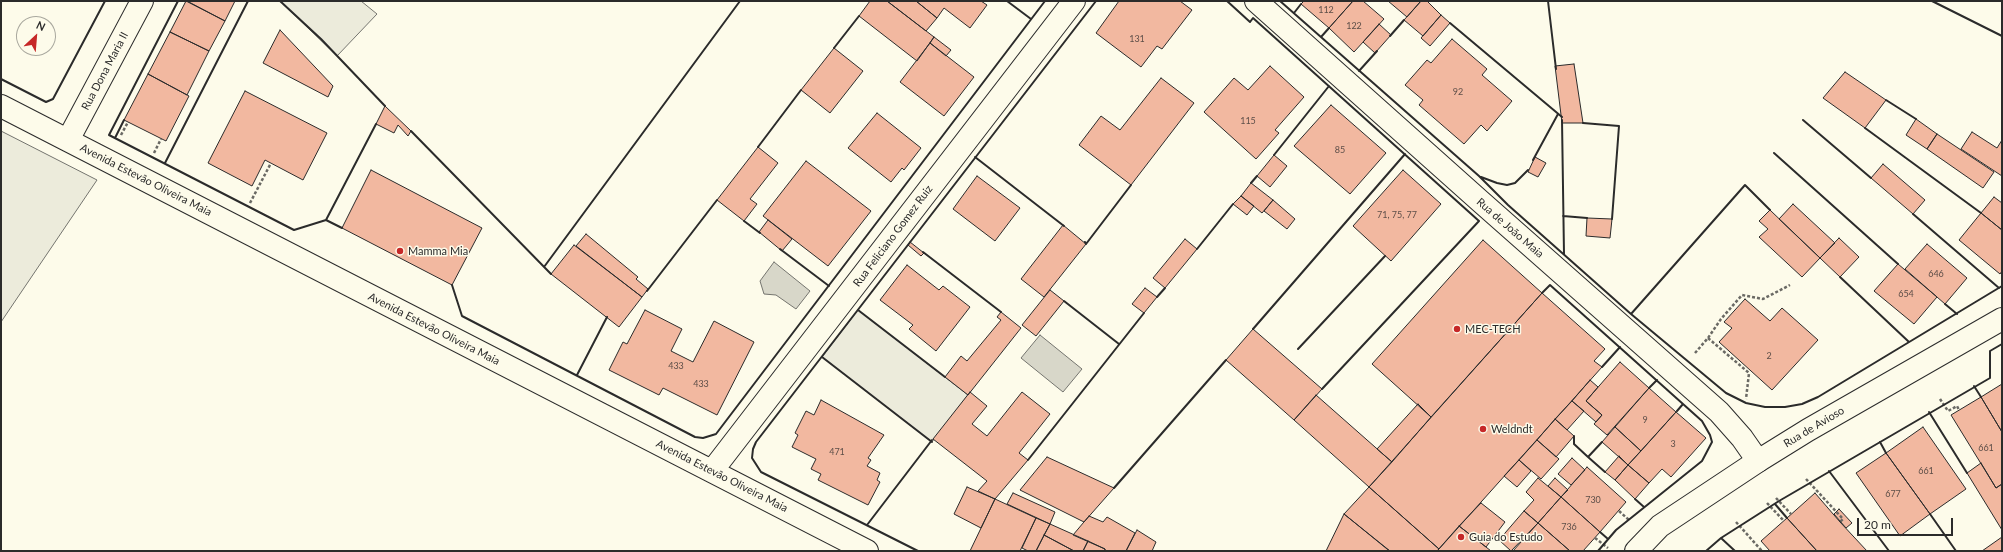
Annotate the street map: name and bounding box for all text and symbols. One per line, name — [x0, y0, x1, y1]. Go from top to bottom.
house number: 112 — [1318, 5, 1334, 15]
north arrow — [16, 16, 56, 56]
text: N — [34, 18, 48, 33]
house number: 122 — [1346, 21, 1362, 31]
street label: Rua Dona Maria II — [79, 30, 131, 112]
house number: 131 — [1129, 34, 1145, 44]
house number: 92 — [1453, 87, 1463, 97]
house number: 115 — [1240, 116, 1256, 126]
street label: Avenida Estevão Oliveira Maia — [78, 141, 214, 219]
house number: 85 — [1335, 145, 1345, 155]
street label: Rua Feliciano Gomez Ruiz — [851, 183, 935, 289]
street label: Rua de João Maia — [1474, 195, 1546, 261]
house number: 71, 75, 77 — [1377, 210, 1417, 220]
place label: Mamma Mia — [408, 244, 468, 258]
marker: Mamma Mia — [395, 246, 405, 256]
house number: 646 — [1928, 269, 1944, 279]
house number: 654 — [1898, 289, 1914, 299]
street label: Avenida Estevão Oliveira Maia — [366, 290, 502, 368]
place label: MEC-TECH — [1465, 322, 1521, 336]
marker: MEC-TECH — [1452, 324, 1462, 334]
house number: 2 — [1766, 351, 1772, 361]
house number: 433 — [668, 361, 684, 371]
house number: 433 — [693, 379, 709, 389]
street label: Rua de Avioso — [1781, 404, 1847, 450]
house number: 9 — [1642, 415, 1648, 425]
place label: Weldndt — [1491, 422, 1533, 436]
marker: Weldndt — [1478, 424, 1488, 434]
street label: Avenida Estevão Oliveira Maia — [654, 437, 790, 515]
house number: 3 — [1670, 439, 1676, 449]
house number: 661 — [1978, 443, 1994, 453]
house number: 471 — [829, 447, 845, 457]
house number: 661 — [1918, 466, 1934, 476]
house number: 677 — [1885, 489, 1901, 499]
house number: 730 — [1585, 495, 1601, 505]
scale bar — [1859, 510, 1955, 536]
text: 20 m — [1864, 517, 1891, 532]
house number: 736 — [1561, 522, 1577, 532]
place label: Guia do Estudo — [1469, 530, 1543, 544]
marker: Guia do Estudo — [1456, 532, 1466, 542]

